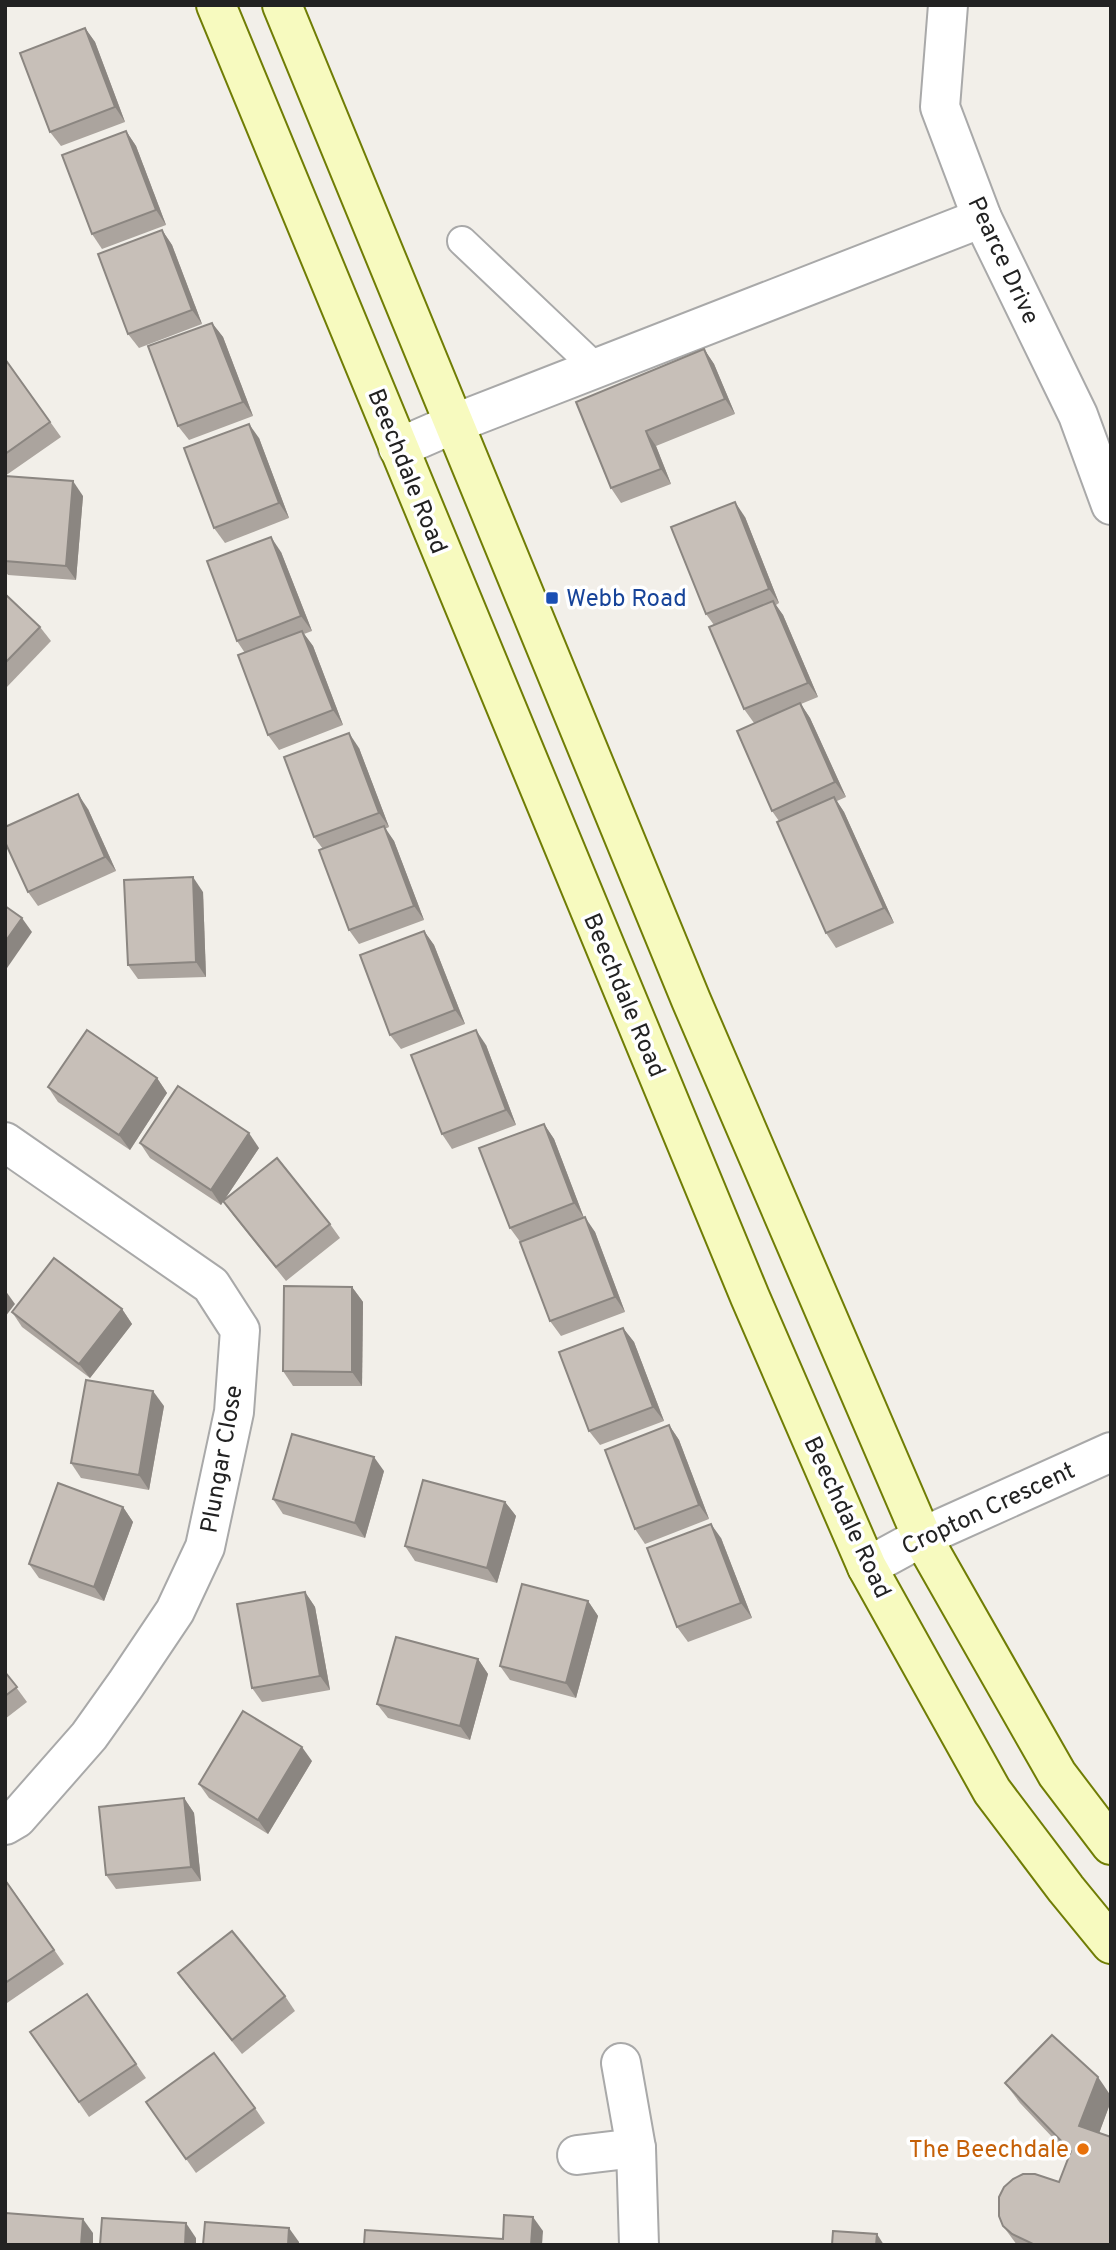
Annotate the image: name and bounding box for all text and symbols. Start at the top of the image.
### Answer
street label: Pearce Drive [960,192,1045,329]
street label: Beechdale Road [359,385,453,559]
place label: Webb Road [566,585,687,615]
marker: Webb Road [544,590,560,606]
street label: Beechdale Road [575,909,671,1082]
street label: Plungar Close [195,1383,251,1536]
street label: Beechdale Road [796,1432,897,1604]
street label: Cropton Crescent [897,1457,1080,1563]
place label: The Beechdale [909,2136,1069,2166]
marker: The Beechdale [1075,2141,1091,2157]

